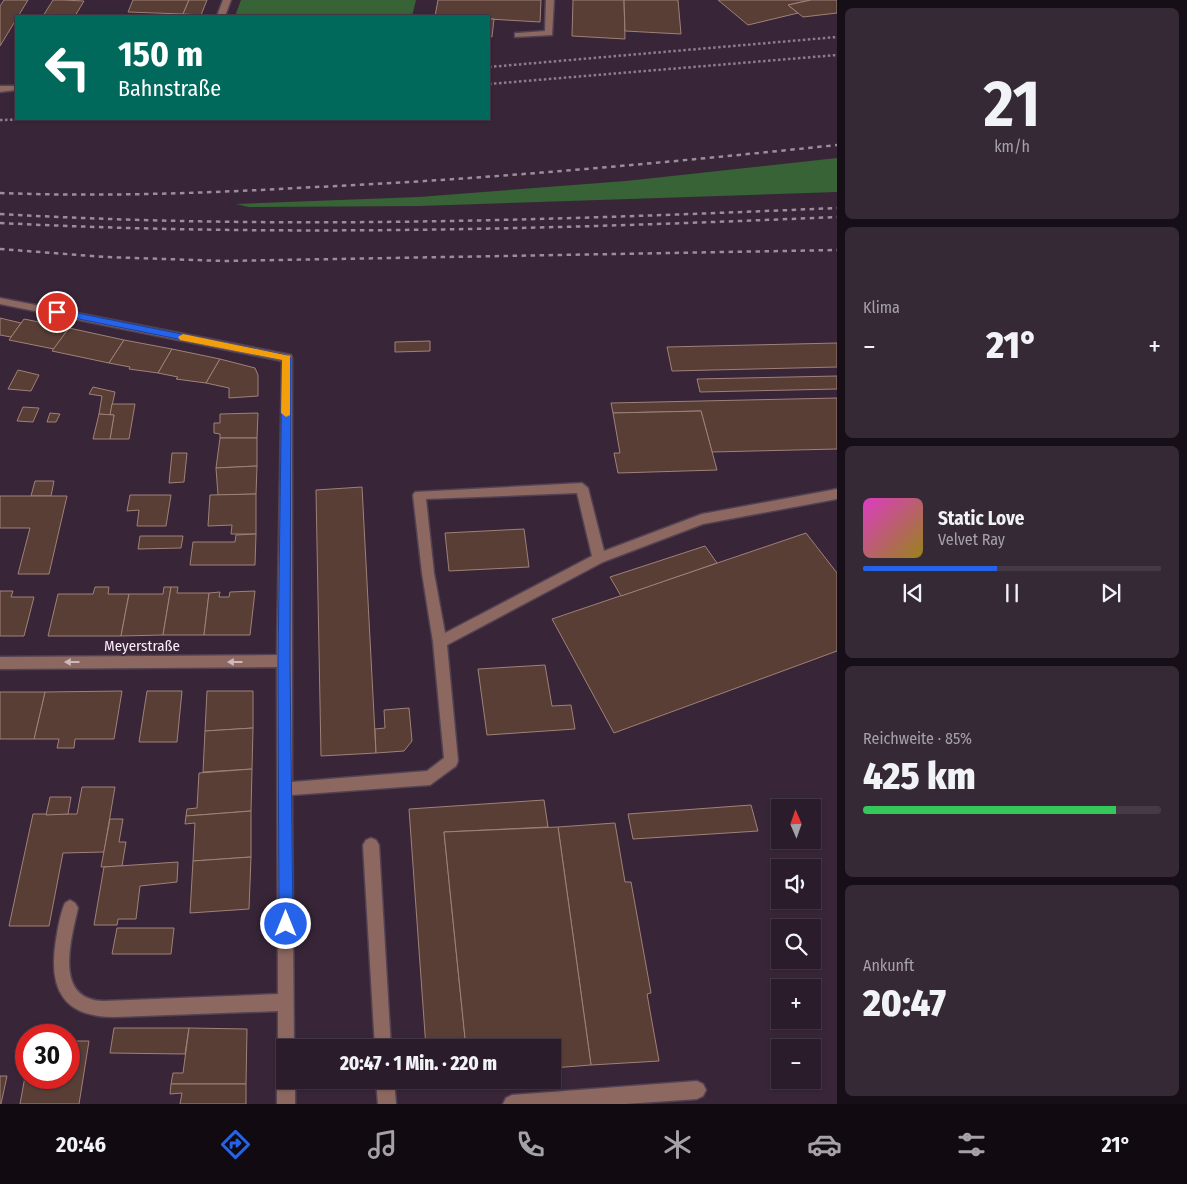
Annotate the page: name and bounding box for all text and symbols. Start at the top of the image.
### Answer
text: 150 m [118,33,203,75]
icon: left [35,35,100,100]
text: 21 [984,65,1040,143]
text: Bahnstraße [118,75,221,102]
text: km/h [994,137,1030,156]
pin [36,291,78,333]
icon: arrive [43,298,71,326]
text: Klima [863,298,900,317]
text: 21° [986,322,1038,368]
text: − [863,330,876,363]
text: + [1148,330,1161,363]
text: Static Love [938,507,1025,530]
text: Velvet Ray [938,530,1005,549]
icon: previous [899,579,927,607]
icon: pause [998,579,1026,607]
icon: next [1097,579,1125,607]
street label: Meyerstraße [104,637,180,655]
one-way arrow [64,658,80,666]
one-way arrow [227,658,243,666]
text: Reichweite · 85% [863,729,972,748]
text: 425 km [863,753,976,799]
north arrow [771,799,821,849]
map controls [771,799,821,1089]
button: sound [771,859,821,909]
position arrow [259,897,311,949]
button: search [771,919,821,969]
text: Ankunft [863,956,914,975]
button: + [771,979,821,1029]
text: 20:47 [863,980,946,1026]
speed limit sign: 30 [15,1024,80,1089]
button: − [771,1039,821,1089]
text: 20:47 · 1 Min. · 220 m [340,1052,497,1075]
icon: directions [218,1127,253,1162]
icon: music [365,1127,400,1162]
icon: phone [513,1127,548,1162]
icon: climate [660,1127,695,1162]
icon: car [807,1127,842,1162]
icon: filters [954,1127,989,1162]
text: 20:46 [56,1131,106,1158]
text: 21° [1101,1131,1131,1158]

